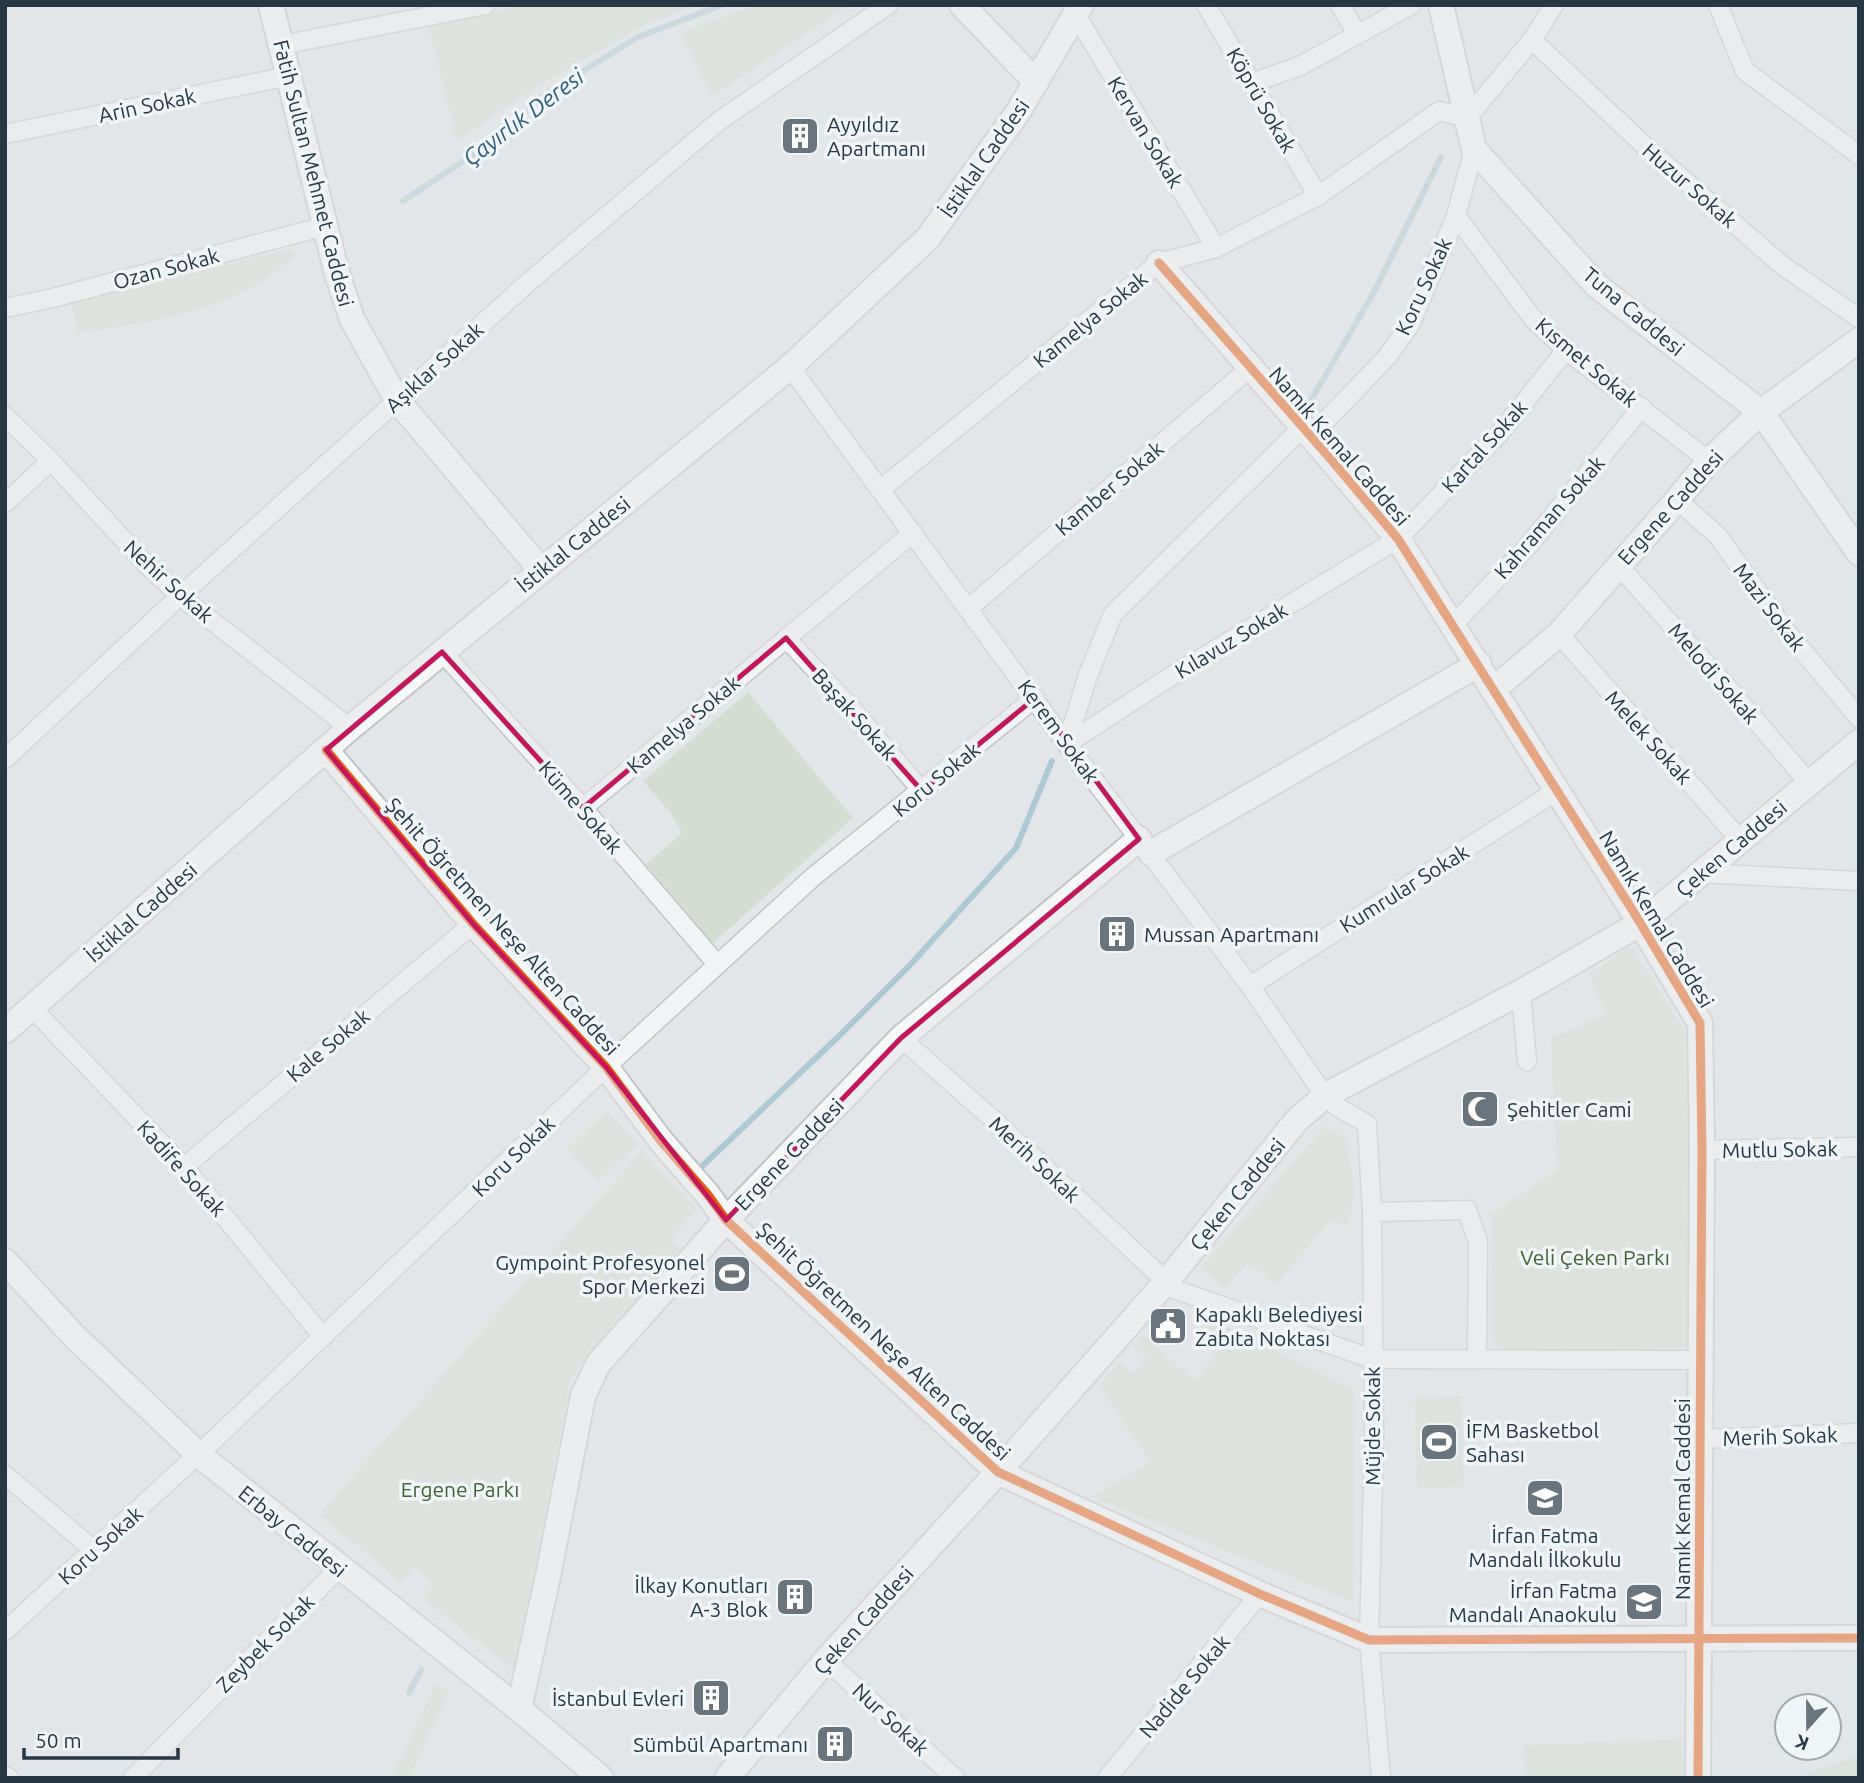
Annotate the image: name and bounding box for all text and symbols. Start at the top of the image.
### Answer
street label: Fatih Sultan Mehmet Caddesi [269,37,359,309]
street label: Köprü Sokak [1222,43,1302,157]
water label: Çayırlık Deresi [458,63,589,170]
street label: Kervan Sokak [1103,72,1189,192]
street label: Arin Sokak [96,83,198,127]
street label: İstiklal Caddesi [934,94,1034,222]
place label: Ayyıldız Apartmanı [827,112,926,160]
building icon: Ayyıldız Apartmanı [779,115,821,157]
street label: Huzur Sokak [1638,138,1742,232]
street label: Koru Sokak [1390,233,1456,339]
street label: Ozan Sokak [110,242,222,294]
street label: Tuna Caddesi [1579,262,1689,360]
street label: Kamelya Sokak [1028,265,1152,372]
street label: Kısmet Sokak [1531,312,1643,412]
street label: Aşıklar Sokak [380,317,488,417]
street label: Namık Kemal Caddesi [1265,362,1415,530]
street label: Kartal Sokak [1436,395,1532,497]
street label: Kamber Sokak [1050,436,1168,540]
street label: Ergene Caddesi [1612,445,1728,569]
street label: Kahraman Sokak [1489,450,1609,583]
street label: İstiklal Caddesi [511,491,635,597]
street label: Nehir Sokak [119,535,219,628]
street label: Mazi Sokak [1729,558,1811,656]
street label: Kılavuz Sokak [1171,597,1292,683]
street label: Melodi Sokak [1664,618,1764,728]
street label: Başak Sokak [808,663,903,765]
street label: Kamelya Sokak [622,670,745,778]
street label: Kerem Sokak [1013,675,1105,788]
street label: Melek Sokak [1601,685,1698,789]
street label: Koru Sokak [888,736,985,821]
street label: Küme Sokak [534,756,628,858]
street label: Şehit Öğretmen Neşe Alten Caddesi [381,793,625,1059]
street label: Çeken Caddesi [1671,795,1791,901]
street label: Namık Kemal Caddesi [1595,826,1719,1012]
street label: Kumrular Sokak [1335,839,1473,937]
street label: İstiklal Caddesi [81,857,201,967]
building icon: Mussan Apartmanı [1096,913,1138,955]
place label: Mussan Apartmanı [1144,922,1319,946]
street label: Kale Sokak [282,1003,375,1087]
mosque icon: Şehitler Cami [1459,1088,1501,1130]
street label: Ergene Caddesi [730,1093,848,1215]
place label: Şehitler Cami [1507,1097,1632,1121]
street label: Koru Sokak [467,1111,559,1201]
street label: Merih Sokak [985,1111,1086,1207]
street label: Kadife Sokak [133,1115,232,1221]
street label: Çeken Caddesi [1185,1133,1289,1255]
street label: Mutlu Sokak [1722,1136,1839,1162]
street label: Şehit Öğretmen Neşe Alten Caddesi [752,1217,1016,1465]
park label: Veli Çeken Parkı [1520,1245,1670,1269]
place label: Gympoint Profesyonel Spor Merkezi [495,1250,705,1298]
sports icon: Gympoint Profesyonel Spor Merkezi [711,1253,753,1295]
place label: Kapaklı Belediyesi Zabıta Noktası [1195,1302,1363,1350]
public building icon: Kapaklı Belediyesi Zabıta Noktası [1147,1305,1189,1347]
street label: Müjde Sokak [1360,1366,1384,1486]
street label: Namık Kemal Caddesi [1670,1398,1694,1600]
place label: İFM Basketbol Sahası [1466,1418,1599,1466]
sports icon: İFM Basketbol Sahası [1418,1421,1460,1463]
street label: Merih Sokak [1722,1422,1838,1450]
park label: Ergene Parkı [401,1477,519,1501]
school or university icon: İrfan Fatma Mandalı İlkokulu [1524,1477,1566,1519]
street label: Erbay Caddesi [234,1480,352,1582]
street label: Koru Sokak [53,1501,147,1589]
place label: İrfan Fatma Mandalı İlkokulu [1469,1523,1621,1571]
street label: Çeken Caddesi [808,1561,918,1679]
place label: İlkay Konutları A-3 Blok [634,1573,768,1621]
building icon: İlkay Konutları A-3 Blok [774,1576,816,1618]
place label: İrfan Fatma Mandalı Anaokulu [1449,1578,1617,1626]
school or university icon: İrfan Fatma Mandalı Anaokulu [1623,1581,1665,1623]
street label: Zeybek Sokak [211,1589,319,1697]
street label: Nadide Sokak [1134,1629,1234,1742]
building icon: İstanbul Evleri [690,1677,732,1719]
street label: Nur Sokak [848,1678,934,1760]
place label: İstanbul Evleri [552,1686,684,1710]
north arrow [1773,1692,1843,1762]
scale bar [24,1716,178,1760]
building icon: Sümbül Apartmanı [814,1723,856,1765]
text: 50 m [35,1728,82,1752]
text: K [1792,1730,1812,1755]
place label: Sümbül Apartmanı [633,1732,808,1756]

